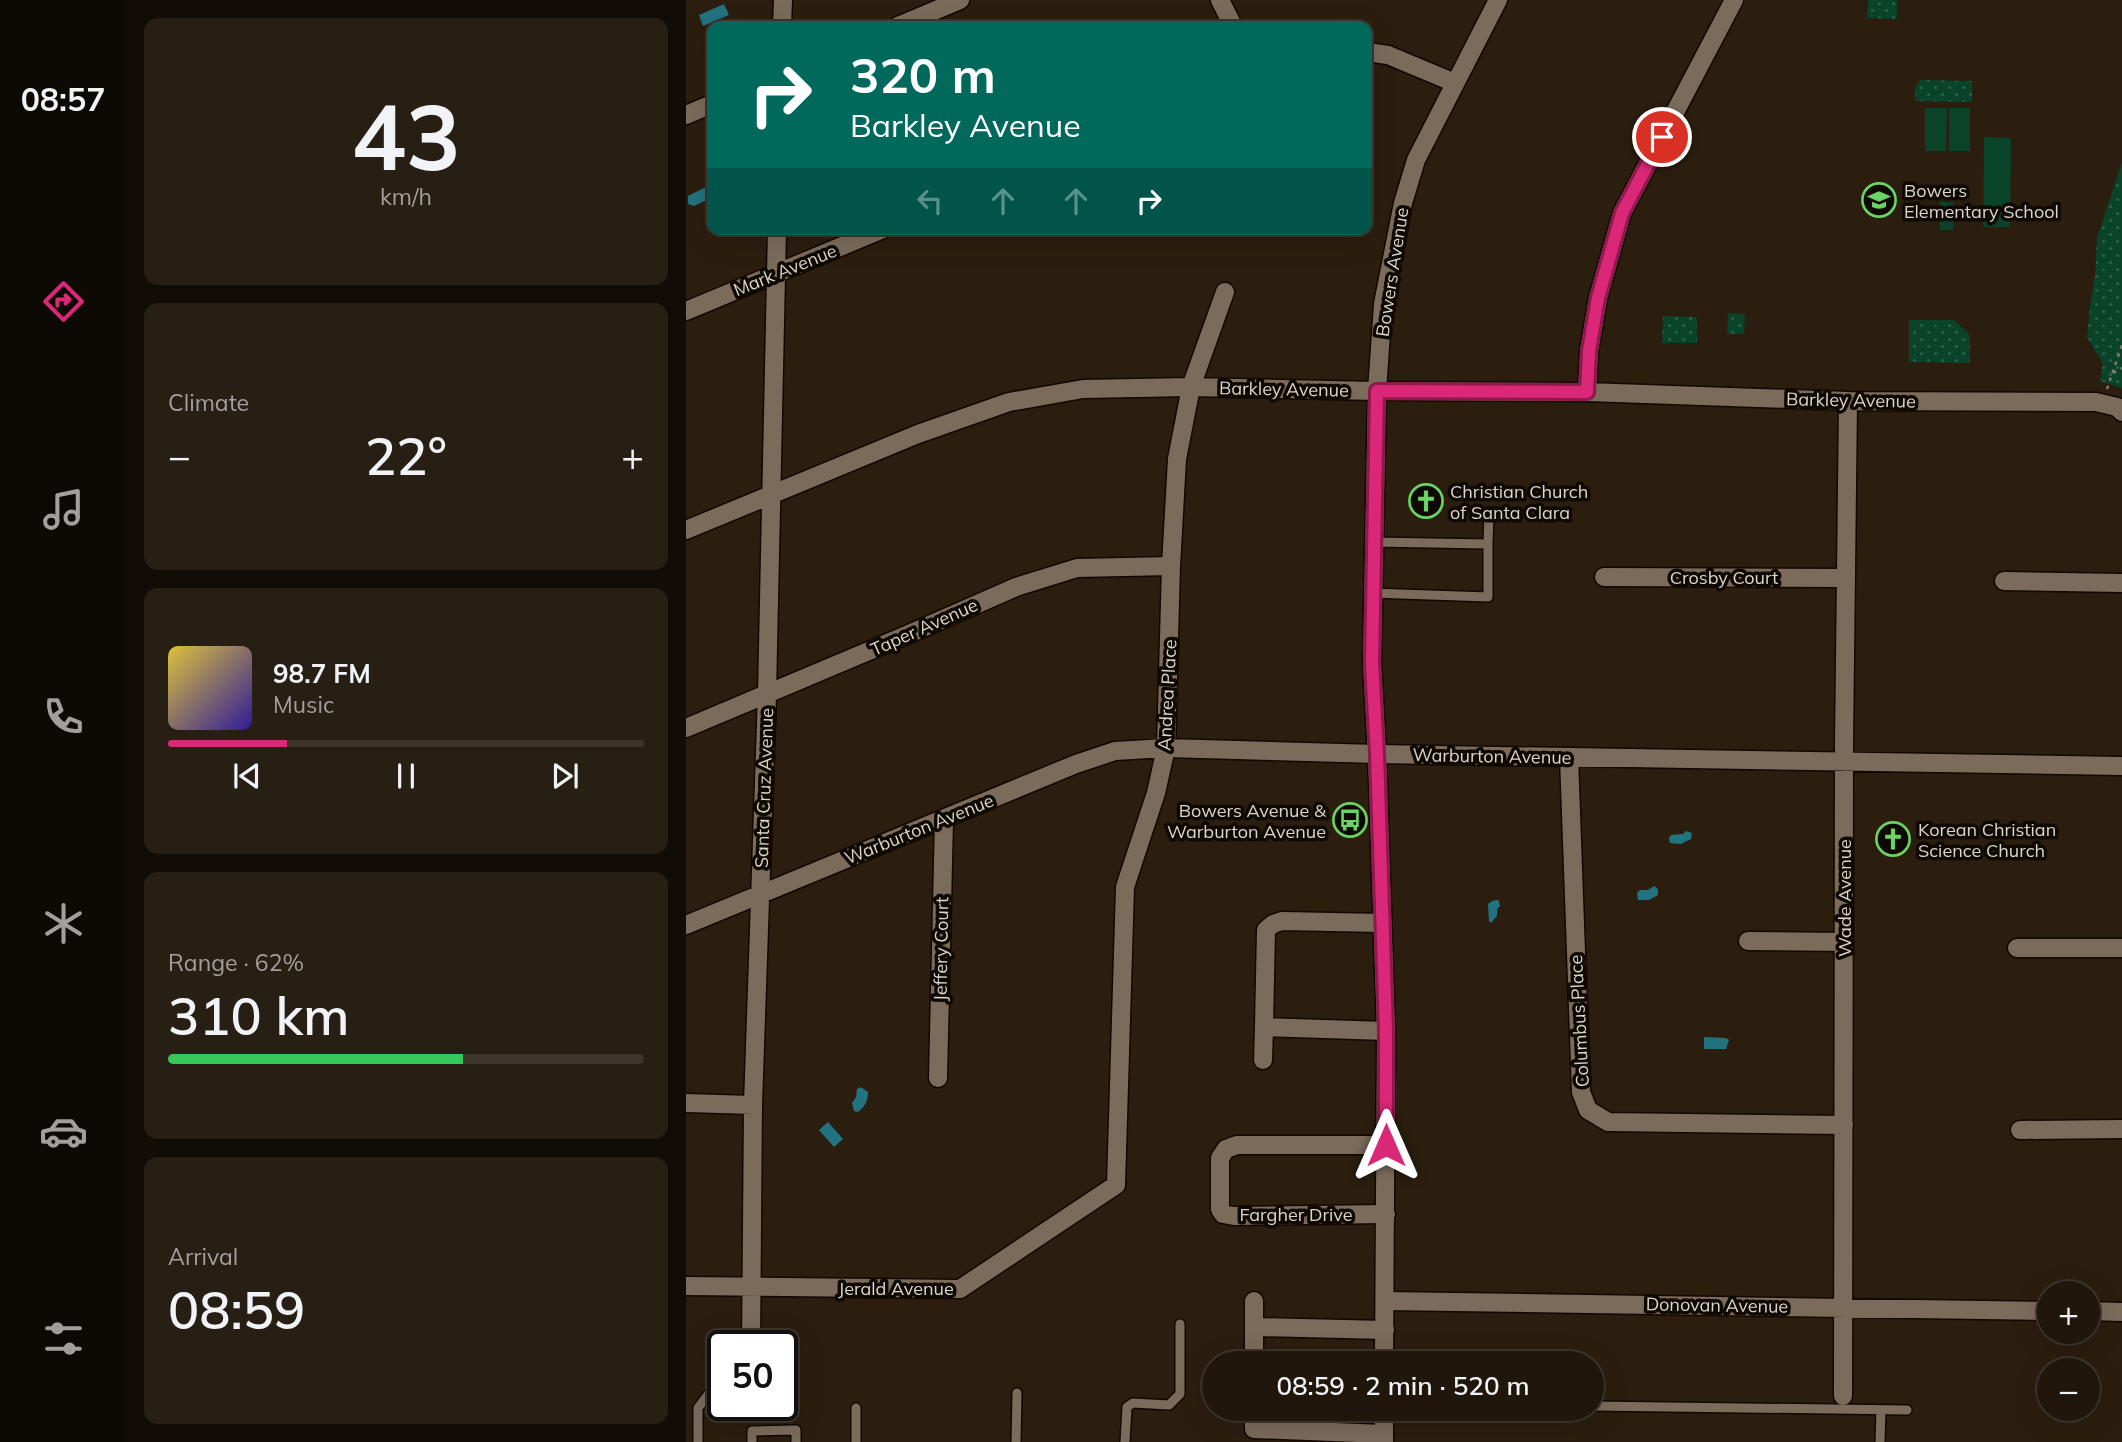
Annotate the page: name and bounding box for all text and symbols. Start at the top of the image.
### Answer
text: 320 m [850,44,996,105]
icon: right [735,49,826,140]
text: 08:57 [21,79,105,119]
text: 43 [351,79,461,193]
text: Barkley Avenue [850,105,1081,145]
pin [1632,107,1692,167]
icon: arrive [1643,118,1681,156]
place label: Bowers Elementary School [1904,179,2059,223]
school or university icon: Bowers Elementary School [1860,181,1898,219]
text: km/h [380,182,432,211]
icon: left [911,182,949,220]
icon: ahead [984,182,1022,220]
icon: ahead [1057,182,1095,220]
icon: right [1130,182,1168,220]
street label: Bowers Avenue [1370,206,1414,338]
street label: Mark Avenue [730,239,840,301]
icon: directions [39,277,88,326]
street label: Barkley Avenue [1219,376,1349,402]
street label: Barkley Avenue [1786,387,1916,413]
text: Climate [168,388,249,417]
text: 22° [365,423,447,488]
text: − [168,432,191,480]
text: + [621,432,644,480]
place label: Christian Church of Santa Clara [1450,480,1588,524]
church icon: Christian Church of Santa Clara [1407,482,1445,520]
icon: music [39,485,88,534]
street label: Crosby Court [1670,566,1778,589]
street label: Taper Avenue [867,593,981,661]
street label: Andrea Place [1153,639,1181,751]
text: 98.7 FM [273,657,371,690]
text: Music [273,690,334,719]
icon: phone [39,692,88,741]
street label: Santa Cruz Avenue [750,707,778,869]
street label: Warburton Avenue [1412,743,1572,769]
icon: previous [228,757,266,795]
icon: pause [387,757,425,795]
icon: next [546,757,584,795]
street label: Warburton Avenue [841,789,997,869]
place label: Bowers Avenue & Warburton Avenue [1167,799,1327,843]
bus stop icon: Bowers Avenue & Warburton Avenue [1331,801,1369,839]
place label: Korean Christian Science Church [1918,818,2056,862]
church icon: Korean Christian Science Church [1874,820,1912,858]
street label: Wade Avenue [1833,839,1856,957]
street label: Jeffery Court [929,897,953,1001]
icon: climate [39,899,88,948]
text: Range · 62% [168,948,304,977]
street label: Columbus Place [1564,954,1594,1088]
text: 310 km [168,983,349,1048]
icon: car [39,1107,88,1156]
position arrow [1349,1108,1423,1182]
street label: Fargher Drive [1240,1203,1352,1226]
text: Arrival [168,1242,238,1271]
text: 08:59 [168,1277,305,1342]
street label: Jerald Avenue [838,1277,954,1300]
map controls [2037,1281,2100,1421]
button: + [2037,1281,2100,1344]
street label: Donovan Avenue [1646,1292,1788,1318]
icon: filters [39,1314,88,1363]
speed limit sign: 50 [707,1330,798,1421]
button: − [2037,1358,2100,1421]
text: 08:59 · 2 min · 520 m [1276,1369,1530,1402]

